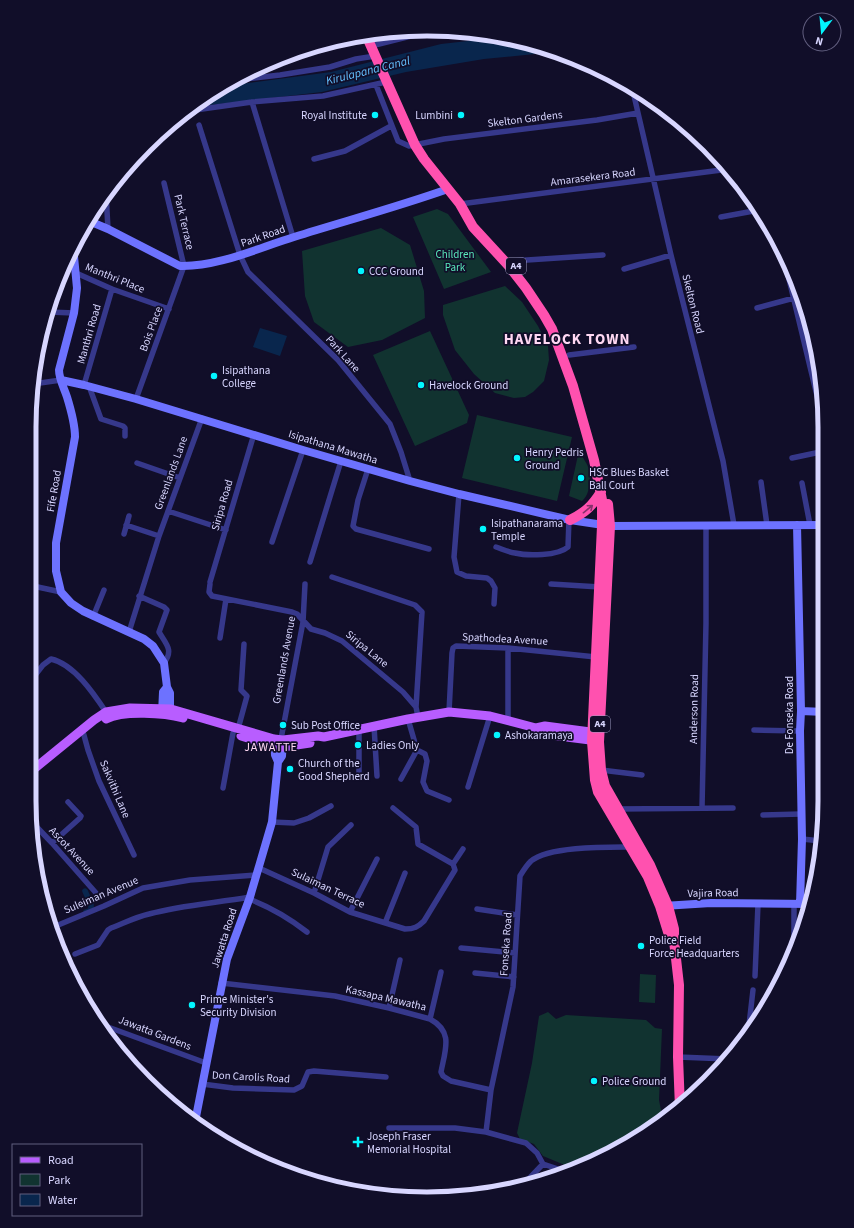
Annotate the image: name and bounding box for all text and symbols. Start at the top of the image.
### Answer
north arrow [802,12,842,52]
text: N [814,33,825,49]
water label: Kirulapana Canal [324,52,412,90]
street label: Skelton Gardens [487,107,564,131]
place label: Royal Institute [301,108,368,123]
place label: Lumbini [415,108,453,123]
marker: Royal Institute [370,110,380,120]
marker: Lumbini [456,110,466,120]
street label: Amarasekera Road [550,164,636,190]
street label: Park Terrace [170,193,198,252]
street label: Park Road [239,221,287,251]
park label: Children Park [435,247,475,275]
road number: A4 [506,258,526,274]
street label: Manthri Place [83,259,147,297]
place label: CCC Ground [369,264,424,279]
marker: CCC Ground [356,266,366,276]
street label: Skelton Road [678,273,708,335]
street label: Manthri Road [73,302,105,366]
street label: Bois Place [136,304,166,354]
district label: HAVELOCK TOWN [504,329,630,350]
street label: Park Lane [322,332,364,376]
place label: Isipathana College [222,363,270,391]
marker: Isipathana College [209,371,219,381]
place label: Havelock Ground [429,378,508,393]
marker: Havelock Ground [416,380,426,390]
street label: Isipathana Mawatha [287,426,379,468]
street label: Greenlands Lane [151,434,191,512]
place label: Henry Pedris Ground [525,445,584,473]
marker: Henry Pedris Ground [512,453,522,463]
place label: HSC Blues Basket Ball Court [589,465,669,493]
street label: Fife Road [43,469,65,513]
marker: HSC Blues Basket Ball Court [576,473,586,483]
street label: Siripa Road [208,478,236,532]
one-way arrow [583,504,594,513]
place label: Isipathanarama Temple [491,516,563,544]
marker: Isipathanarama Temple [478,524,488,534]
street label: Greenlands Avenue [269,615,299,705]
street label: Siripa Lane [342,627,392,671]
street label: Spathodea Avenue [462,629,549,649]
street label: Anderson Road [686,674,702,744]
street label: De Fonseka Road [782,676,797,754]
road number: A4 [590,716,610,732]
place label: Sub Post Office [291,718,360,733]
marker: Sub Post Office [278,720,288,730]
place label: Ashokaramaya [505,728,573,743]
marker: Ashokaramaya [492,730,502,740]
place label: Ladies Only [366,738,419,753]
district label: JAWATTE [244,739,298,756]
marker: Ladies Only [353,740,363,750]
place label: Church of the Good Shepherd [298,756,370,784]
street label: Sakvithi Lane [96,758,134,821]
marker: Church of the Good Shepherd [285,764,295,774]
street label: Ascot Avenue [46,823,99,879]
street label: Sulaiman Terrace [289,864,368,912]
street label: Suleiman Avenue [61,872,141,917]
street label: Vajira Road [687,885,739,901]
street label: Jawatta Road [207,906,241,970]
street label: Fonseka Road [496,912,516,976]
place label: Police Field Force Headquarters [649,933,740,961]
marker: Police Field Force Headquarters [636,941,646,951]
street label: Kassapa Mawatha [344,981,428,1015]
place label: Prime Minister's Security Division [200,992,277,1020]
marker: Prime Minister's Security Division [187,1000,197,1010]
street label: Jawatta Gardens [116,1012,194,1054]
street label: Don Carolis Road [211,1067,291,1087]
place label: Police Ground [602,1074,666,1089]
marker: Police Ground [589,1076,599,1086]
place label: Joseph Fraser Memorial Hospital [367,1129,451,1157]
marker: Joseph Fraser Memorial Hospital [352,1136,364,1148]
legend [12,1144,142,1216]
text: Road [48,1152,74,1169]
text: Park [48,1172,70,1189]
text: Water [48,1192,78,1209]

